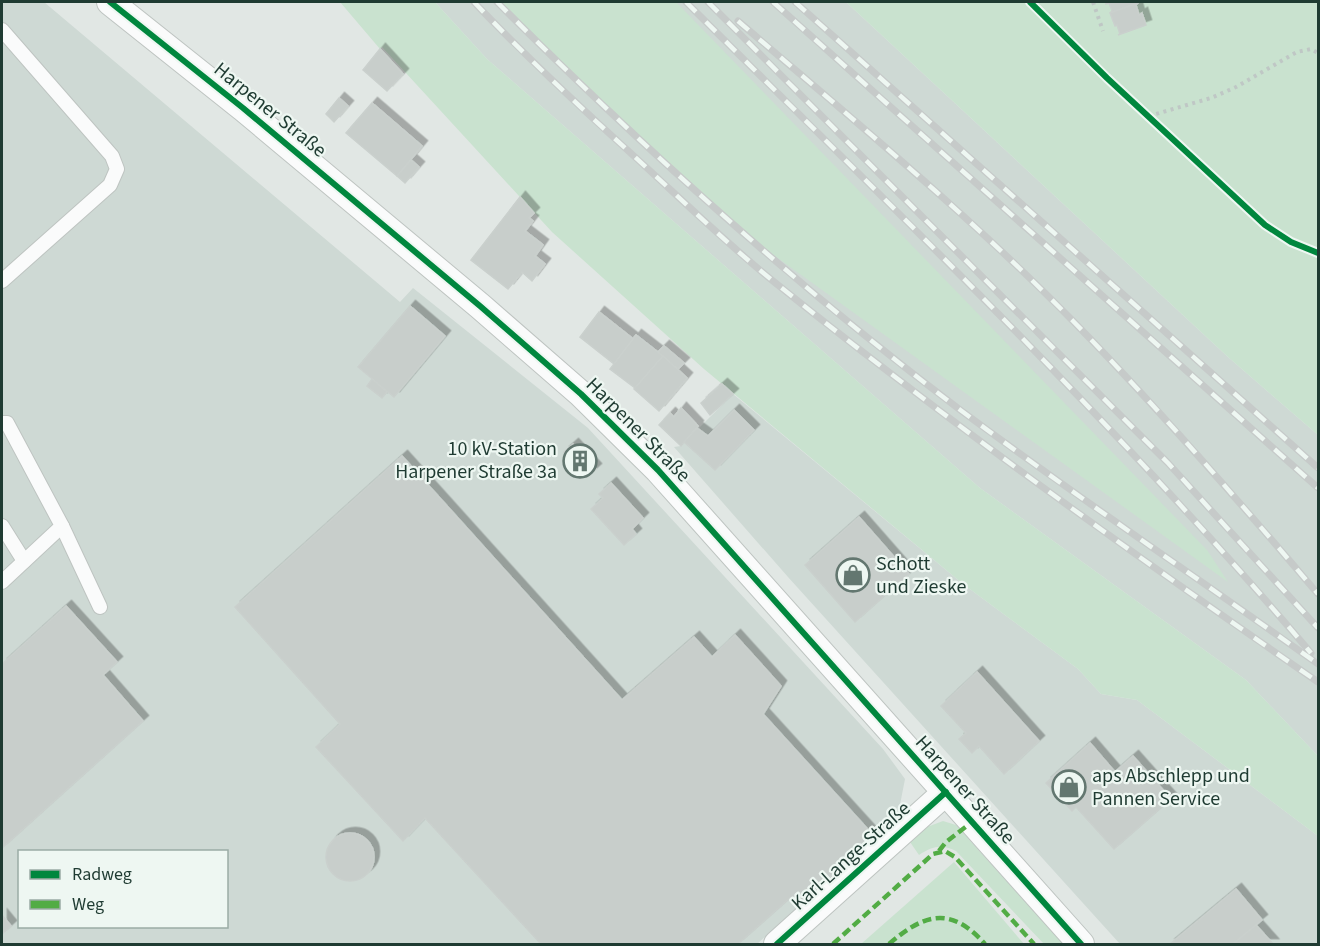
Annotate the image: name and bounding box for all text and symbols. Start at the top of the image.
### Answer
street label: Harpener Straße [208,56,332,164]
street label: Harpener Straße [579,371,697,489]
place label: 10 kV-Station Harpener Straße 3a [395,435,557,486]
building icon: 10 kV-Station Harpener Straße 3a [562,443,598,479]
place label: Schott und Zieske [876,550,966,601]
shop icon: Schott und Zieske [835,557,871,593]
street label: Harpener Straße [908,729,1022,851]
place label: aps Abschlepp und Pannen Service [1092,762,1250,813]
shop icon: aps Abschlepp und Pannen Service [1051,769,1087,805]
street label: Karl-Lange-Straße [785,795,917,917]
legend [18,850,228,928]
text: Radweg [72,862,132,887]
text: Weg [72,892,104,917]

